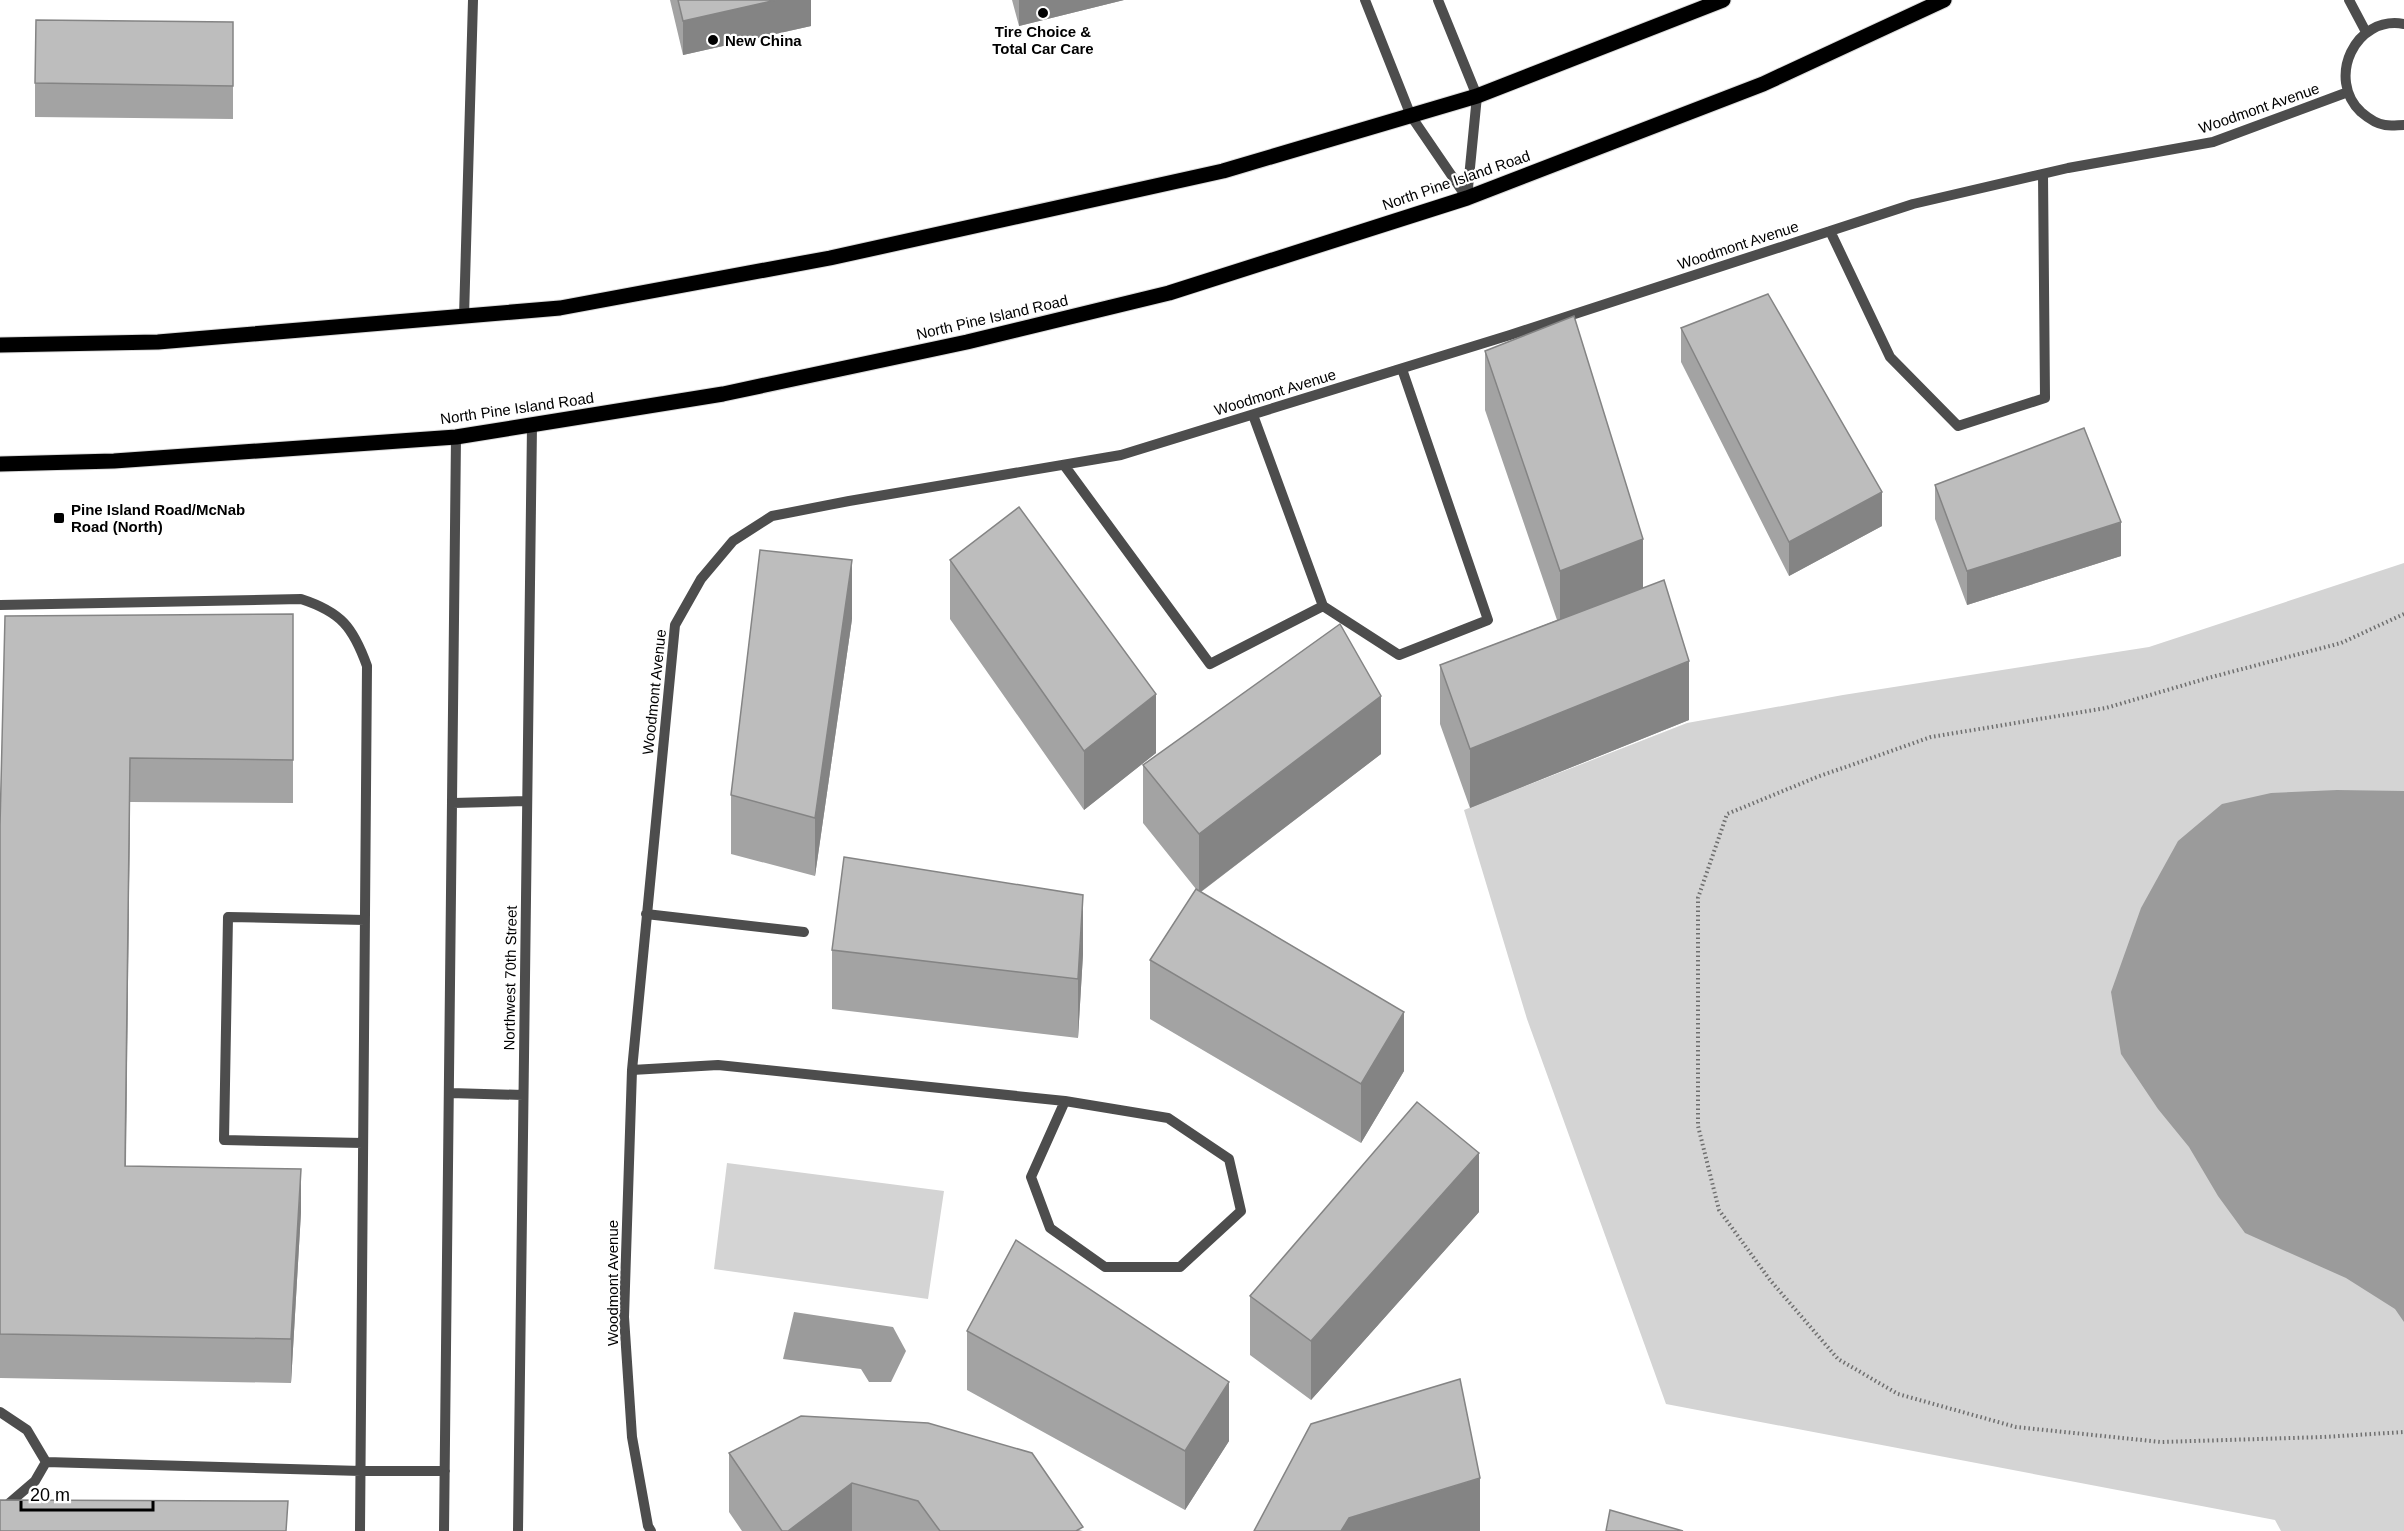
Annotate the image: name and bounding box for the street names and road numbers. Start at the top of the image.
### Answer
street label: Woodmont Avenue [2197,79,2321,137]
street label: North Pine Island Road [1380,147,1532,213]
street label: Woodmont Avenue [1675,217,1801,273]
street label: North Pine Island Road [915,291,1069,343]
street label: Woodmont Avenue [1212,365,1338,419]
street label: North Pine Island Road [439,389,595,427]
street label: Woodmont Avenue [639,628,669,756]
street label: Northwest 70th Street [500,904,520,1051]
street label: Woodmont Avenue [604,1220,621,1346]

